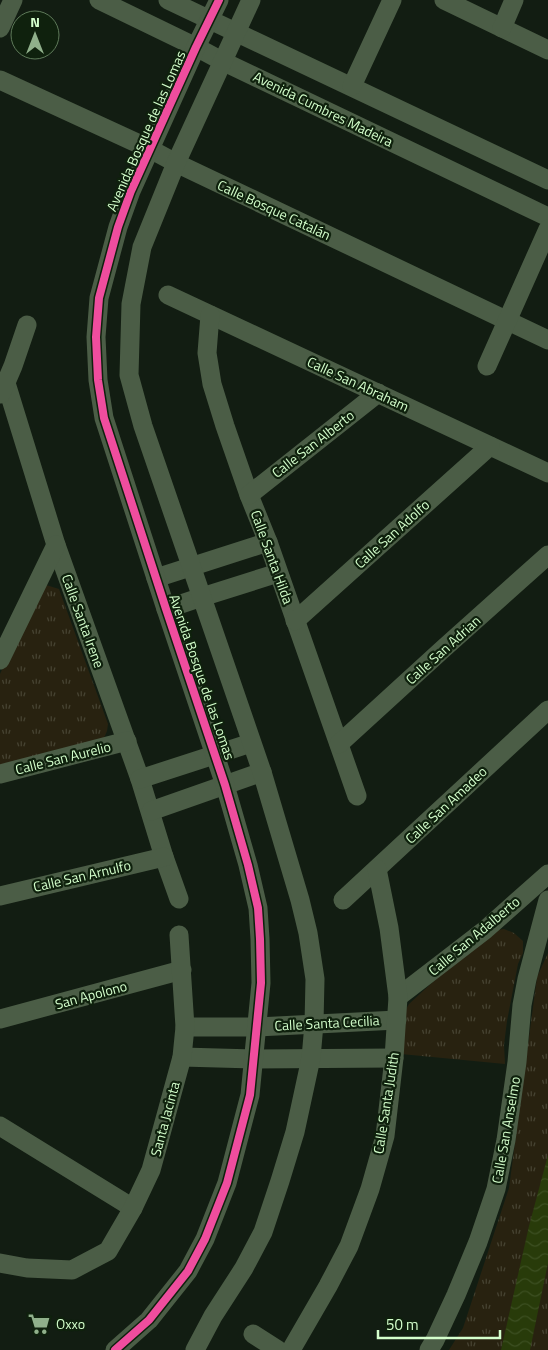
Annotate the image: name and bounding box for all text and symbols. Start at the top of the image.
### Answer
north arrow [10,10,60,60]
text: N [30,11,40,32]
street label: Avenida Bosque de las Lomas [101,47,191,215]
street label: Avenida Cumbres Madeira [250,65,397,152]
street label: Calle Bosque Catalán [214,174,334,245]
street label: Calle San Abraham [304,351,413,416]
street label: Calle San Alberto [267,405,358,483]
street label: Calle San Adolfo [349,494,434,573]
street label: Calle Santa Hilda [246,507,299,607]
street label: Calle Santa Irene [57,571,110,671]
street label: Avenida Bosque de las Lomas [164,591,241,763]
street label: Calle San Adrian [401,610,485,689]
street label: Calle San Aurelio [13,736,113,780]
street label: Calle San Amadeo [400,761,491,848]
street label: Calle San Arnulfo [31,854,133,897]
street label: Calle San Adalberto [423,891,524,980]
street label: San Apolono [52,975,129,1014]
street label: Calle Santa Cecilia [274,1009,380,1036]
street label: Calle Santa Judith [367,1051,404,1155]
street label: Calle San Anselmo [486,1075,525,1185]
street label: Santa Jacinta [144,1079,185,1159]
scale bar [378,1308,500,1340]
supermarket icon: Oxxo [26,1311,52,1337]
place label: Oxxo [56,1313,85,1334]
text: 50 m [386,1313,419,1336]

